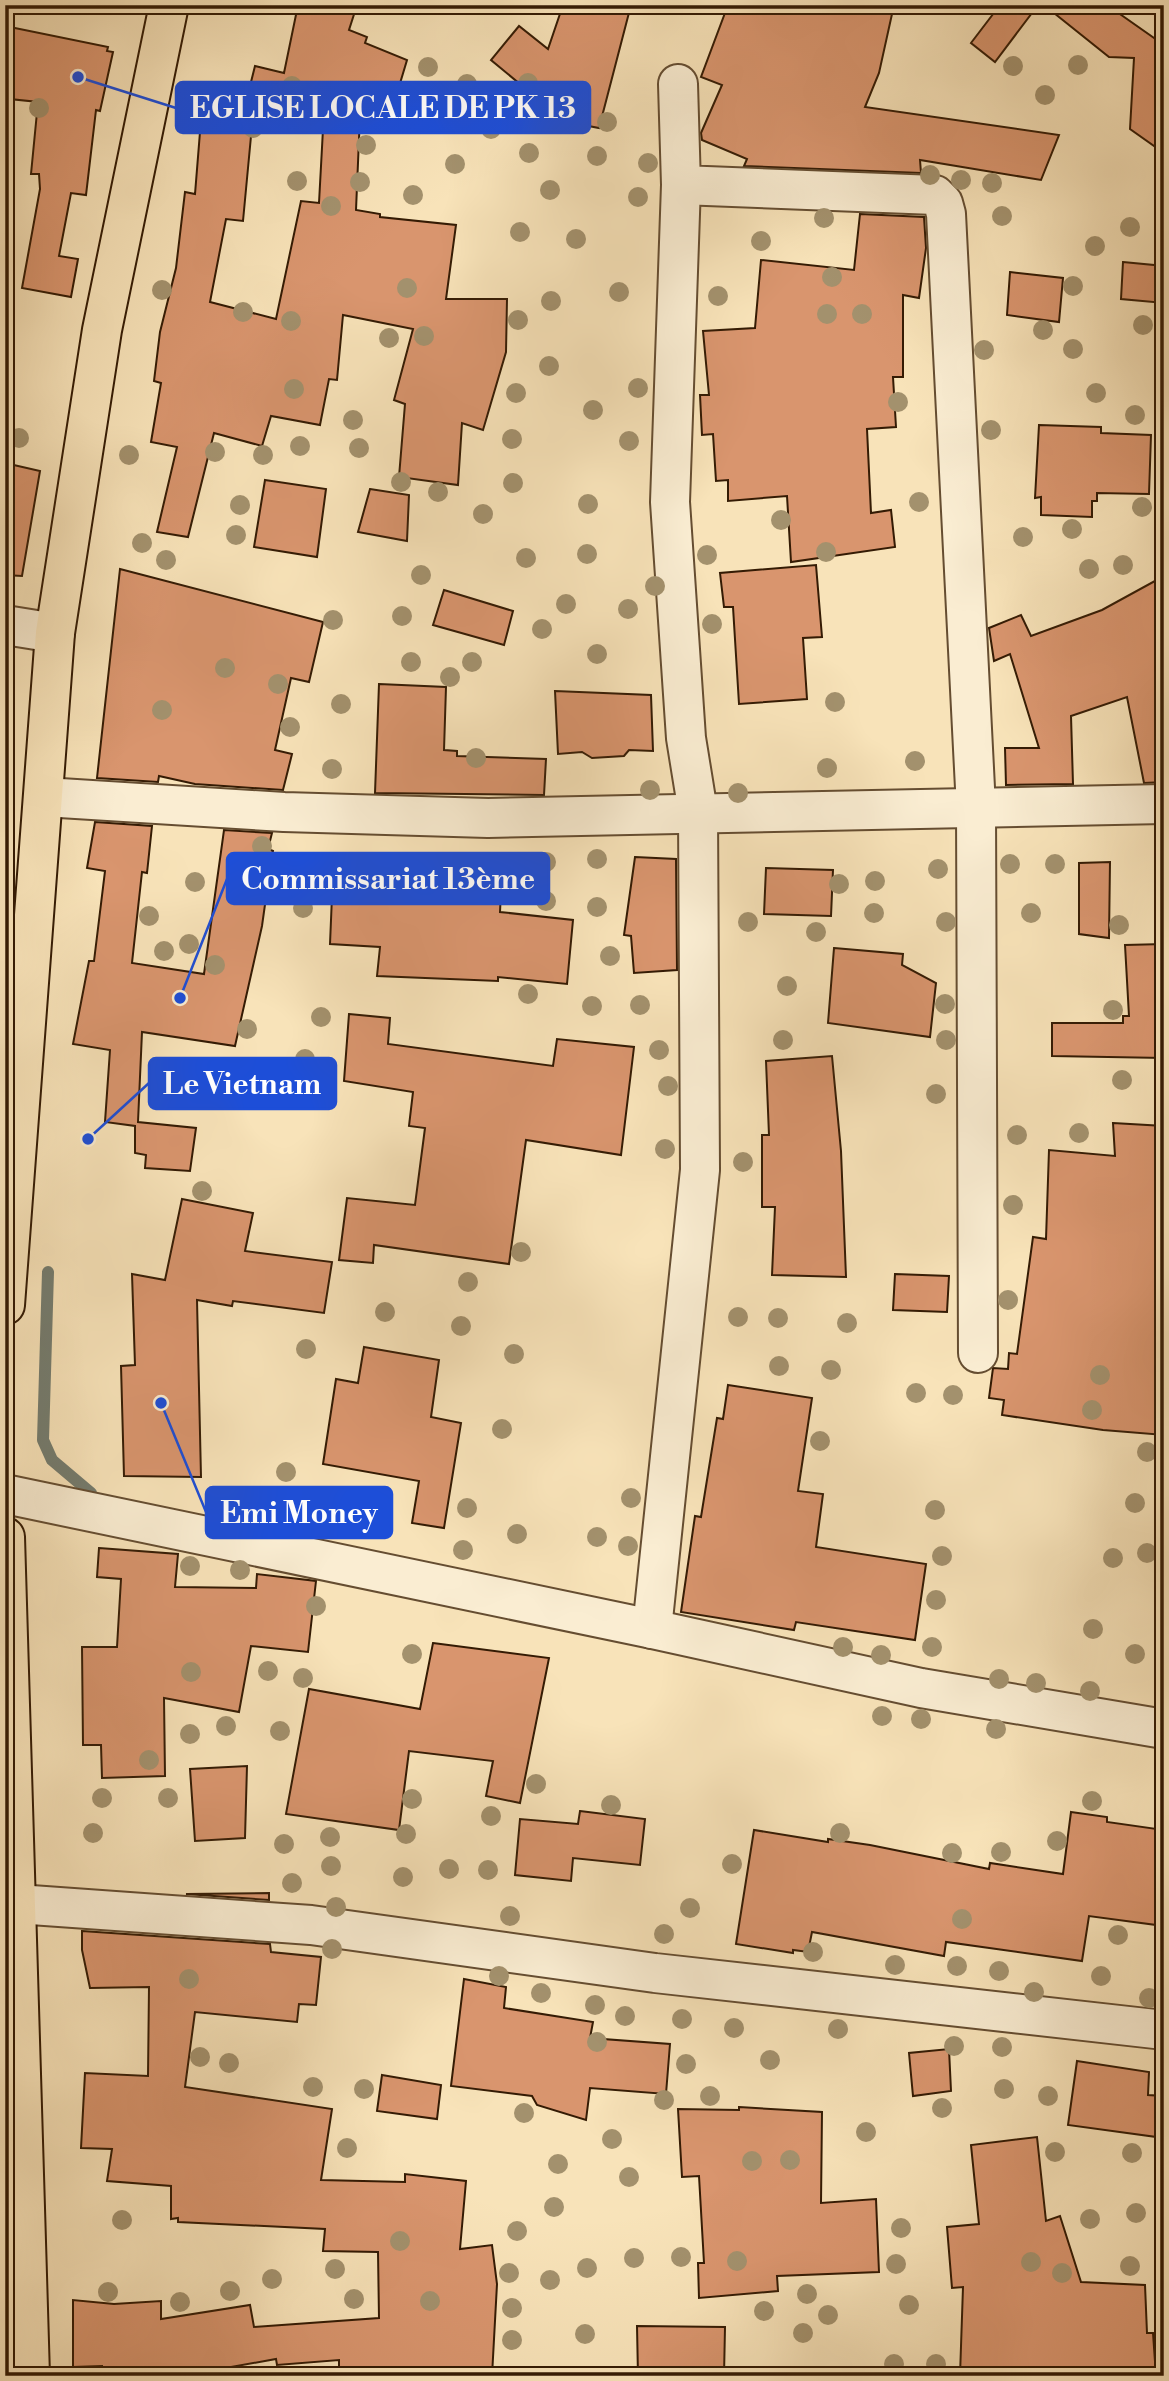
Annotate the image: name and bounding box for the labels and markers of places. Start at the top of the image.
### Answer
callout: EGLISE LOCALE DE PK 13 [176,82,590,133]
callout: Commissariat 13ème [227,853,549,904]
callout: Le Vietnam [149,1058,336,1109]
callout: Emi Money [206,1487,392,1538]

